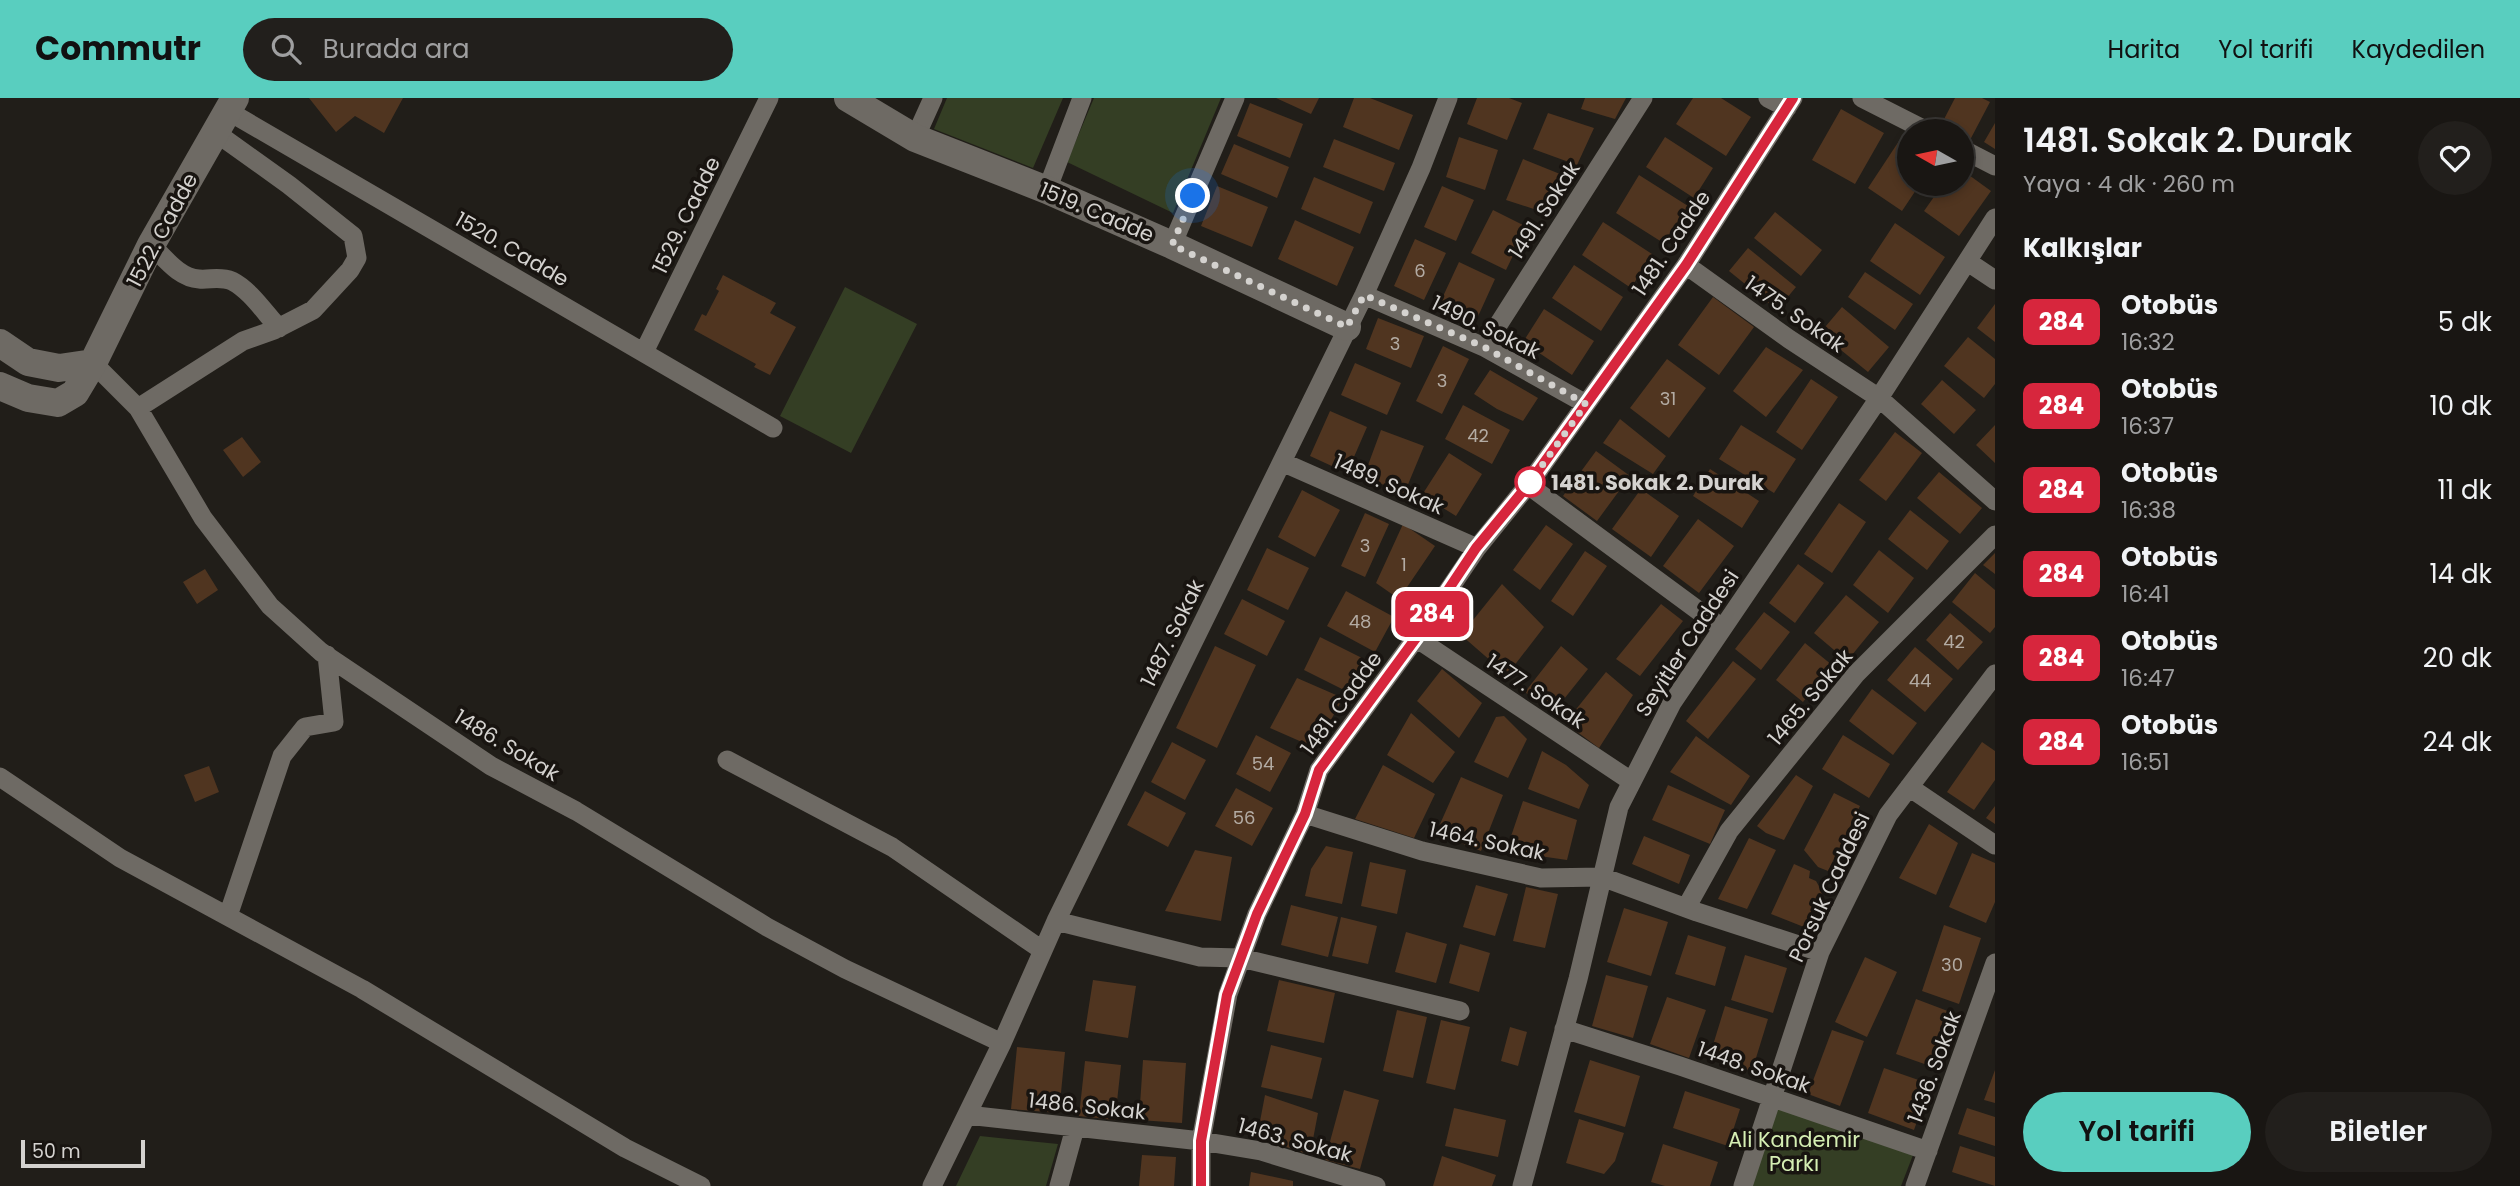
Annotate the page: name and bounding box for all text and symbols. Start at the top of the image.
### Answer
search box [243,18,733,81]
text: Commutr [35,25,201,72]
icon: search [267,30,305,68]
text: Burada ara [323,31,470,67]
text: Harita [2108,33,2180,66]
text: Yol tarifi [2218,33,2314,66]
text: Kaydedilen [2352,33,2485,66]
text: 1481. Sokak 2. Durak [2023,117,2352,164]
north arrow [1897,119,1974,196]
map controls [1897,119,1974,196]
button: heart [2418,121,2492,195]
street label: 1529. Cadde [645,152,727,278]
street label: 1491. Sokak [1501,155,1587,265]
street label: 1522. Cadde [120,168,204,292]
text: Yaya · 4 dk · 260 m [2023,168,2235,200]
street label: 1519. Cadde [1035,175,1159,249]
your location [1175,178,1210,213]
street label: 1481. Cadde [1625,184,1717,302]
street label: 1520. Cadde [450,205,574,293]
text: Kalkışlar [2023,230,2142,266]
house number: 6 [1414,258,1426,283]
street label: 1475. Sokak [1739,269,1851,359]
text: Otobüs [2121,287,2218,323]
street label: 1490. Sokak [1427,288,1546,366]
text: 5 dk [2438,304,2492,340]
text: 284 [2039,305,2084,338]
text: 16:32 [2121,326,2175,358]
house number: 3 [1390,331,1400,356]
house number: 3 [1437,368,1447,393]
text: Otobüs [2121,371,2218,407]
house number: 31 [1660,386,1676,411]
text: 10 dk [2429,388,2492,424]
text: 284 [2039,389,2084,422]
text: 16:37 [2121,410,2174,442]
house number: 42 [1467,423,1489,448]
street label: 1489. Sokak [1329,447,1449,521]
text: Otobüs [2121,455,2218,491]
marker: 1481. Sokak 2. Durak [1515,467,1545,497]
place label: 1481. Sokak 2. Durak [1551,468,1764,497]
text: 11 dk [2437,472,2492,508]
text: 284 [2039,473,2084,506]
text: 16:38 [2121,494,2176,526]
house number: 3 [1360,533,1370,558]
text: Otobüs [2121,539,2218,575]
house number: 1 [1401,552,1407,577]
text: 14 dk [2429,556,2492,592]
text: 284 [2039,557,2084,590]
street label: Seyitler Caddesi [1629,564,1745,722]
street label: 1487. Sokak [1133,574,1211,692]
text: 16:41 [2121,578,2170,610]
line badge: 284 [1392,591,1472,637]
text: 284 [1409,597,1455,630]
house number: 48 [1349,609,1371,634]
text: Otobüs [2121,623,2218,659]
house number: 42 [1943,629,1965,654]
text: 20 dk [2423,640,2492,676]
text: 284 [2039,641,2084,674]
street label: 1465. Sokak [1761,642,1859,752]
street label: 1481. Cadde [1293,645,1389,761]
street label: 1477. Sokak [1480,647,1592,735]
text: 16:47 [2121,662,2175,694]
house number: 44 [1909,668,1931,693]
street label: 1486. Sokak [449,702,565,788]
text: Otobüs [2121,707,2218,743]
text: 24 dk [2423,724,2492,760]
text: 284 [2039,725,2084,758]
text: 16:51 [2121,746,2170,778]
house number: 54 [1252,751,1274,776]
house number: 56 [1233,805,1255,830]
street label: Porsuk Caddesi [1782,807,1876,967]
street label: 1464. Sokak [1426,815,1548,867]
house number: 30 [1941,952,1963,977]
street label: 1436. Sokak [1900,1007,1968,1127]
street label: 1448. Sokak [1693,1034,1815,1100]
street label: 1486. Sokak [1027,1085,1147,1127]
button: Yol tarifi [2023,1092,2251,1172]
button: Biletler [2265,1092,2492,1172]
street label: 1463. Sokak [1235,1111,1356,1169]
park label: Ali Kandemir Parkı [1728,1125,1860,1178]
scale bar [21,1137,145,1169]
text: 50 m [32,1138,81,1165]

